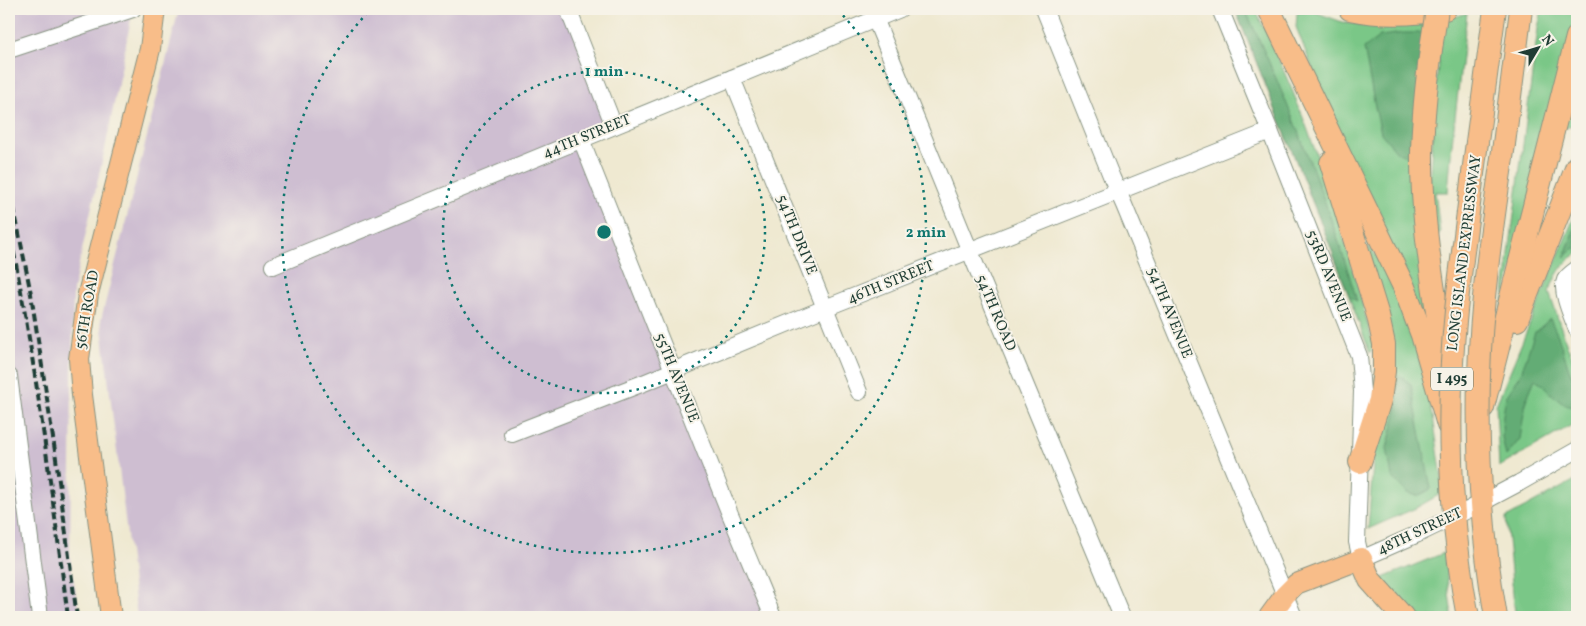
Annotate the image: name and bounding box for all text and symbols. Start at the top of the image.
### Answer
north arrow [1514,22,1564,72]
text: N [1536,31,1558,51]
text: 1 min [585,62,623,83]
street label: 44TH STREET [540,110,634,164]
street label: LONG ISLAND EXPRESSWAY [1443,153,1488,352]
street label: 54TH DRIVE [770,192,822,278]
centre of rings [595,223,613,241]
text: 2 min [906,223,946,244]
street label: 53RD AVENUE [1300,227,1356,325]
street label: 46TH STREET [844,256,938,310]
street label: 54TH AVENUE [1141,264,1197,362]
street label: 56TH ROAD [71,269,105,351]
street label: 54TH ROAD [969,271,1021,355]
street label: 55TH AVENUE [648,330,704,426]
road number: I 495 [1431,368,1473,390]
street label: 48TH STREET [1374,503,1466,561]

